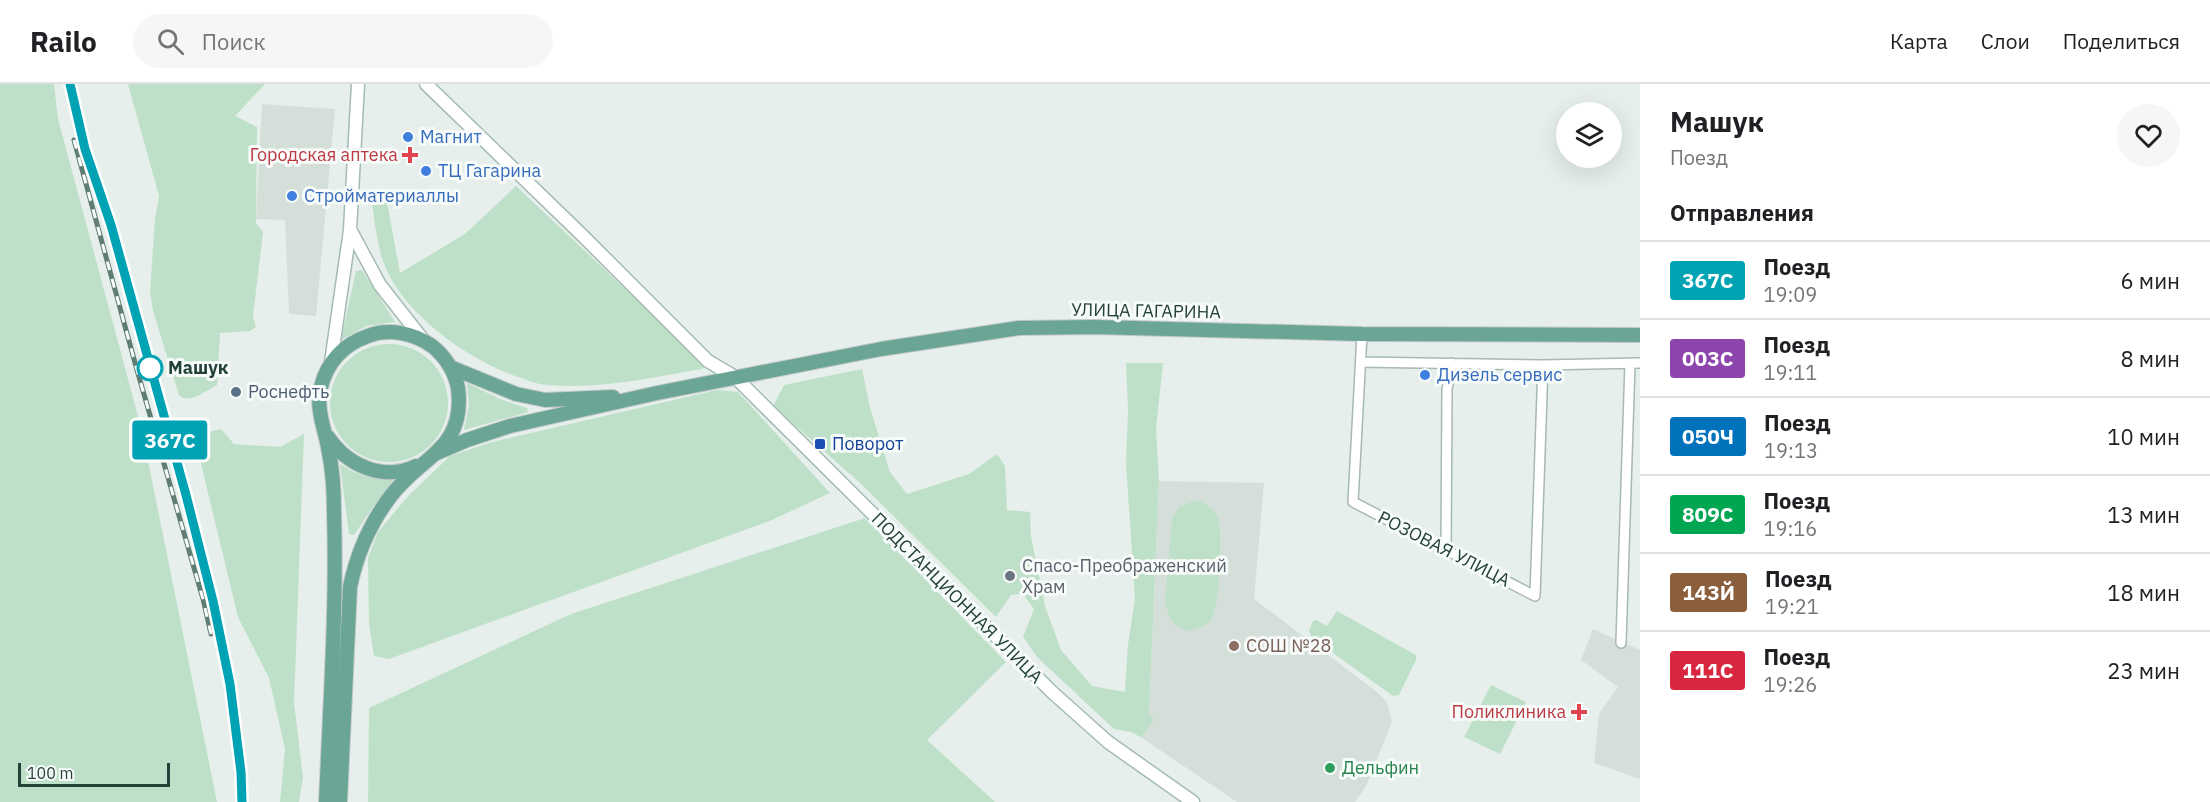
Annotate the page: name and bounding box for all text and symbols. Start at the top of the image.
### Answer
search box [133,14,553,68]
text: Railo [30,23,97,60]
icon: search [154,25,187,58]
text: Поиск [202,27,265,56]
text: Карта [1890,27,1948,55]
text: Слои [1981,27,2030,55]
text: Поделиться [2063,27,2180,55]
map controls [1556,102,1622,168]
button: layers [1556,102,1622,168]
text: Машук [1670,103,1764,140]
button: heart [2117,104,2180,167]
place label: Магнит [420,125,482,148]
marker: Магнит [401,130,415,144]
place label: Городская аптека [250,143,398,166]
text: Поезд [1670,144,1728,171]
marker: Городская аптека [403,148,417,162]
place label: ТЦ Гагарина [438,159,542,182]
marker: ТЦ Гагарина [419,164,433,178]
place label: Стройматериаллы [304,184,459,207]
marker: Стройматериаллы [285,189,299,203]
text: Отправления [1670,198,1814,227]
text: Поезд [1763,252,1830,281]
text: 367С [1682,266,1733,294]
text: 6 мин [2120,266,2180,295]
text: 19:09 [1763,281,1817,308]
street label: УЛИЦА ГАГАРИНА [1071,298,1222,323]
text: Поезд [1763,330,1830,359]
text: 003С [1682,344,1733,372]
text: 8 мин [2120,344,2180,373]
marker: Машук [137,355,163,381]
place label: Машук [168,356,228,379]
text: 19:11 [1763,359,1817,386]
place label: Дизель сервис [1437,363,1562,386]
marker: Дизель сервис [1418,368,1432,382]
place label: Роснефть [248,380,329,403]
marker: Роснефть [229,385,243,399]
text: Поезд [1764,408,1831,437]
line badge: 367С [128,420,212,460]
text: 050Ч [1682,422,1734,450]
text: 10 мин [2107,422,2180,451]
text: 367С [144,426,196,454]
place label: Поворот [832,432,904,455]
marker: Поворот [813,437,827,451]
text: 19:13 [1764,437,1818,464]
text: Поезд [1763,486,1830,515]
text: 809С [1682,500,1733,528]
text: 13 мин [2107,500,2180,529]
street label: РОЗОВАЯ УЛИЦА [1374,505,1515,592]
street label: ПОДСТАНЦИОННАЯ УЛИЦА [867,507,1048,688]
text: 19:16 [1763,515,1817,542]
place label: Спасо-Преображенский Храм [1022,554,1227,598]
text: Поезд [1765,564,1832,593]
marker: Спасо-Преображенский Храм [1003,569,1017,583]
text: 143Й [1682,578,1735,606]
text: 18 мин [2107,578,2180,607]
text: 19:21 [1765,593,1819,620]
place label: СОШ №28 [1246,634,1331,657]
marker: СОШ №28 [1227,639,1241,653]
text: Поезд [1763,642,1830,671]
text: 111С [1682,656,1733,684]
text: 23 мин [2107,656,2180,685]
text: 19:26 [1763,671,1817,698]
place label: Поликлиника [1452,700,1566,723]
marker: Поликлиника [1570,703,1588,721]
place label: Дельфин [1342,756,1419,779]
scale bar [18,760,170,788]
marker: Дельфин [1323,761,1337,775]
text: 100 m [27,763,74,783]

